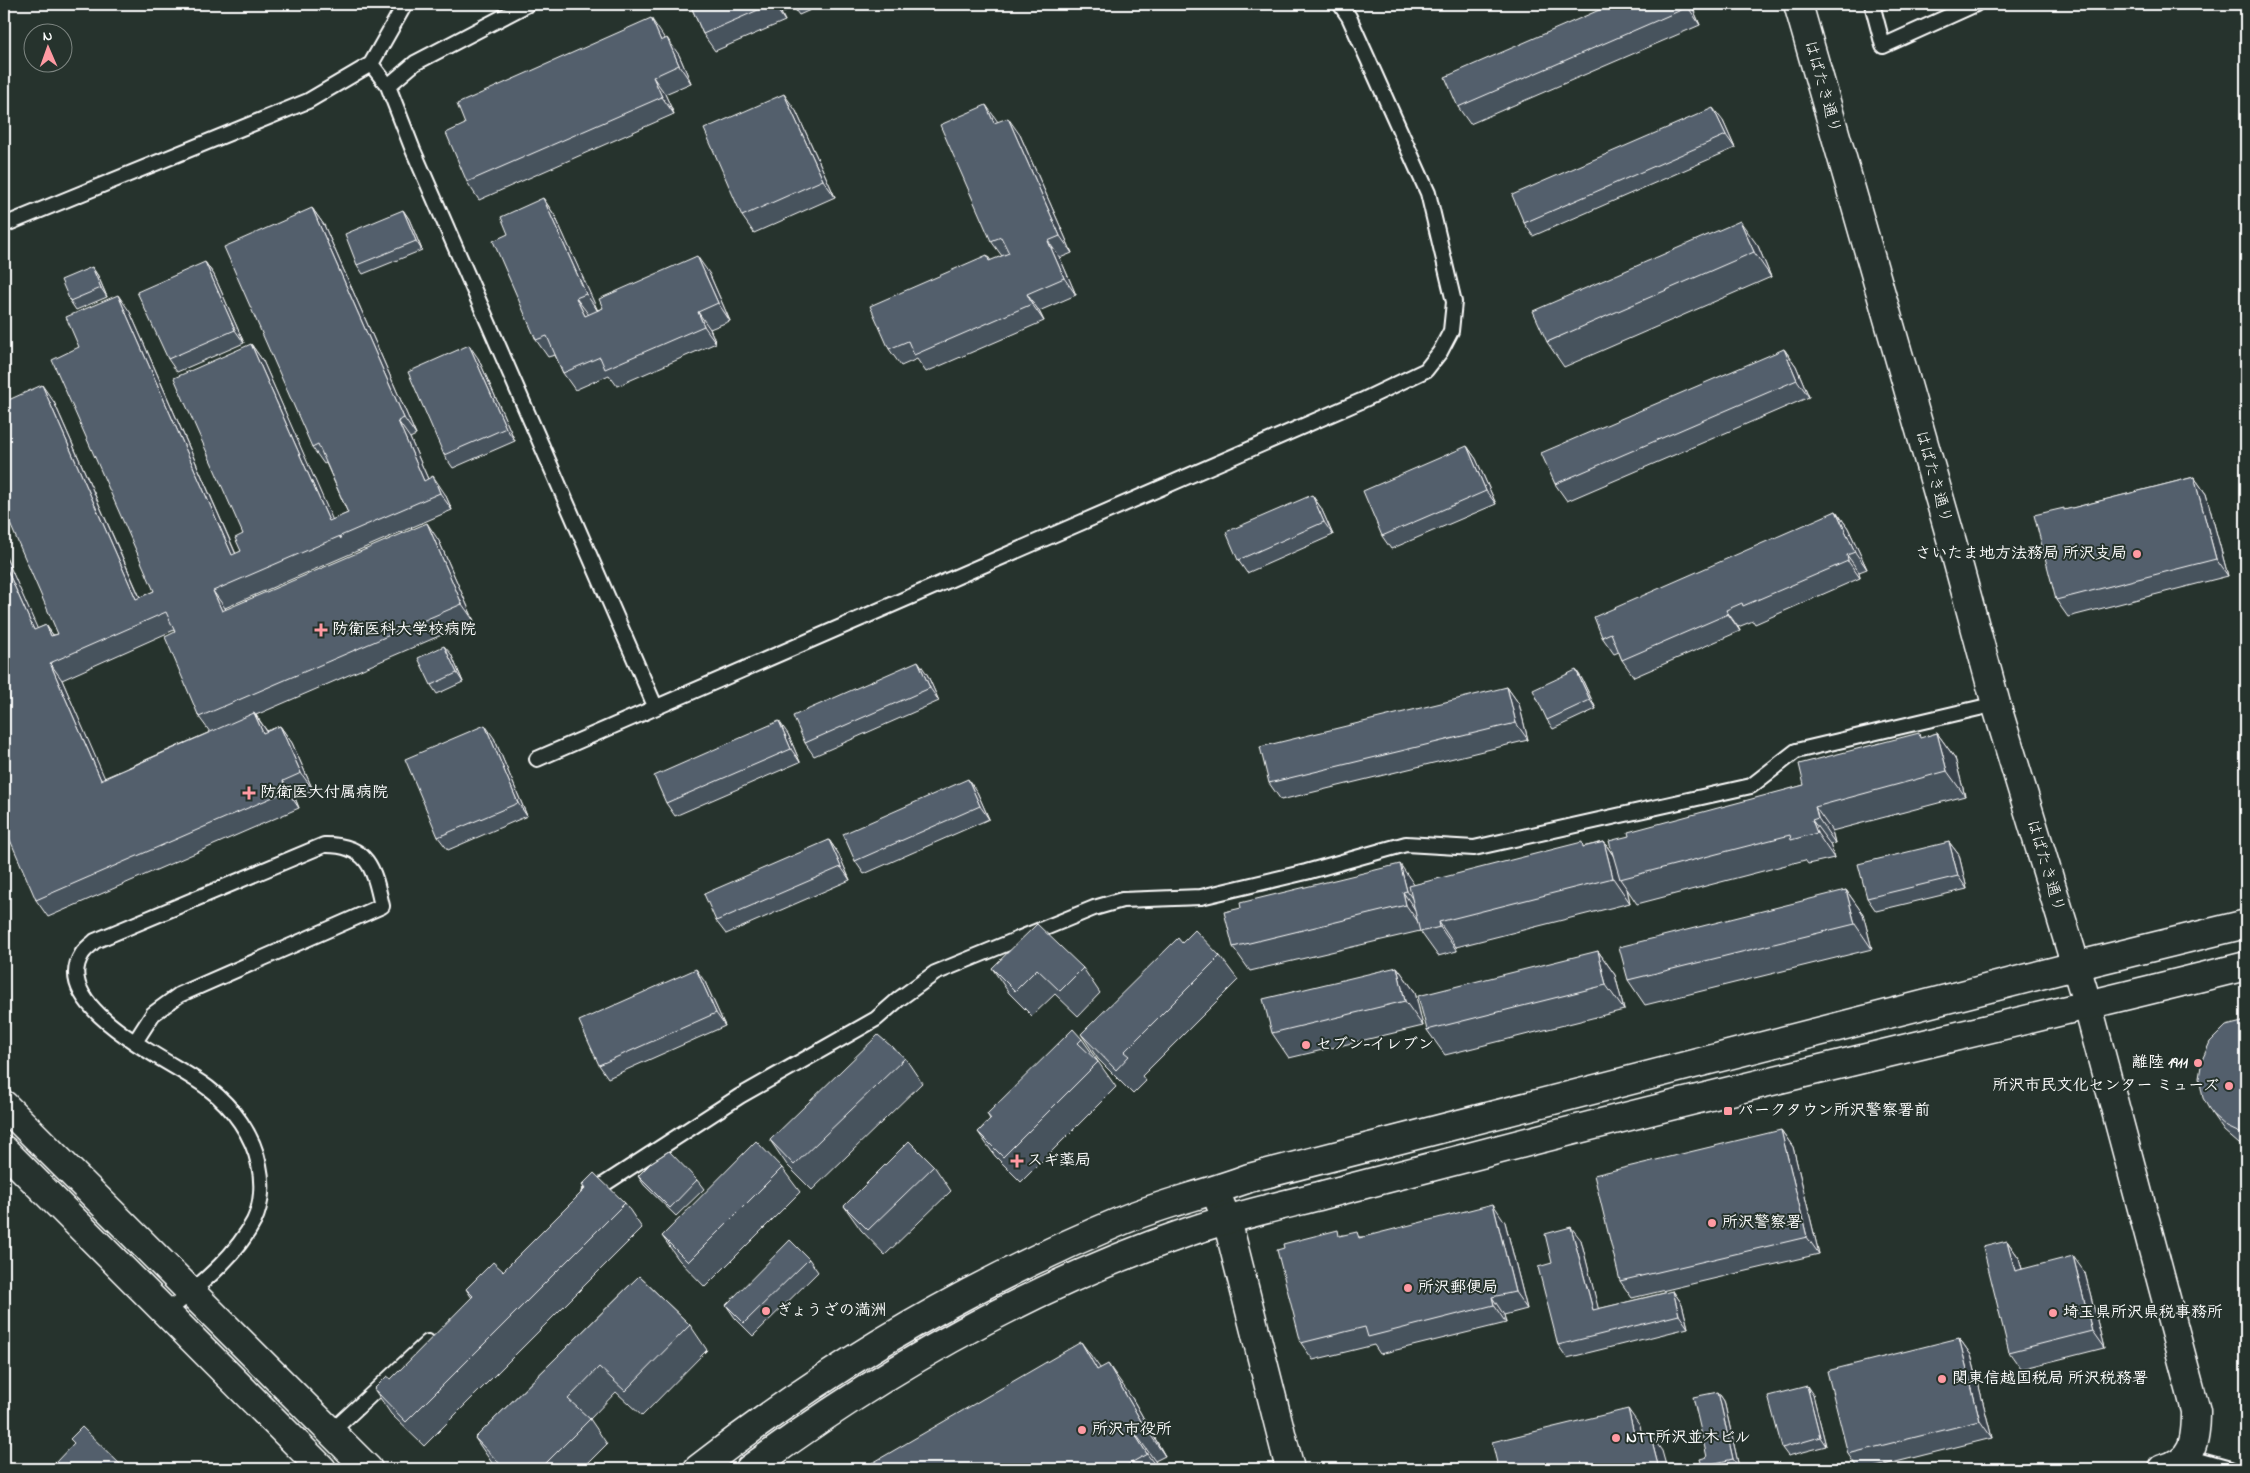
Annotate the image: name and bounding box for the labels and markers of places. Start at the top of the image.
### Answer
place label: さいたま地方法務局 所沢支局 [1915,542,2127,566]
marker: さいたま地方法務局 所沢支局 [2131,548,2143,560]
place label: 防衛医科大学校病院 [332,618,476,642]
marker: 防衛医科大学校病院 [314,623,328,637]
place label: 防衛医大付属病院 [260,781,388,805]
marker: 防衛医大付属病院 [242,786,256,800]
place label: セブン-イレブン [1316,1033,1434,1057]
marker: セブン-イレブン [1300,1039,1312,1051]
place label: 離陸 1911 [2132,1051,2189,1075]
marker: 離陸 1911 [2192,1057,2204,1069]
place label: 所沢市民文化センター ミューズ [1993,1074,2219,1098]
marker: 所沢市民文化センター ミューズ [2223,1080,2235,1092]
place label: パークタウン所沢警察署前 [1738,1099,1930,1123]
marker: パークタウン所沢警察署前 [1722,1105,1734,1117]
place label: スギ薬局 [1027,1149,1091,1173]
marker: スギ薬局 [1011,1155,1023,1167]
place label: 所沢警察署 [1722,1211,1802,1235]
marker: 所沢警察署 [1706,1217,1718,1229]
place label: 所沢郵便局 [1418,1276,1498,1300]
marker: 所沢郵便局 [1402,1282,1414,1294]
place label: ぎょうざの満洲 [776,1299,887,1323]
place label: 埼玉県所沢県税事務所 [2063,1301,2223,1325]
marker: ぎょうざの満洲 [760,1305,772,1317]
marker: 埼玉県所沢県税事務所 [2047,1307,2059,1319]
place label: 関東信越国税局 所沢税務署 [1952,1367,2148,1391]
marker: 関東信越国税局 所沢税務署 [1936,1373,1948,1385]
place label: 所沢市役所 [1092,1418,1172,1442]
marker: 所沢市役所 [1076,1424,1088,1436]
place label: NTT所沢並木ビル [1626,1426,1751,1450]
marker: NTT所沢並木ビル [1610,1432,1622,1444]

